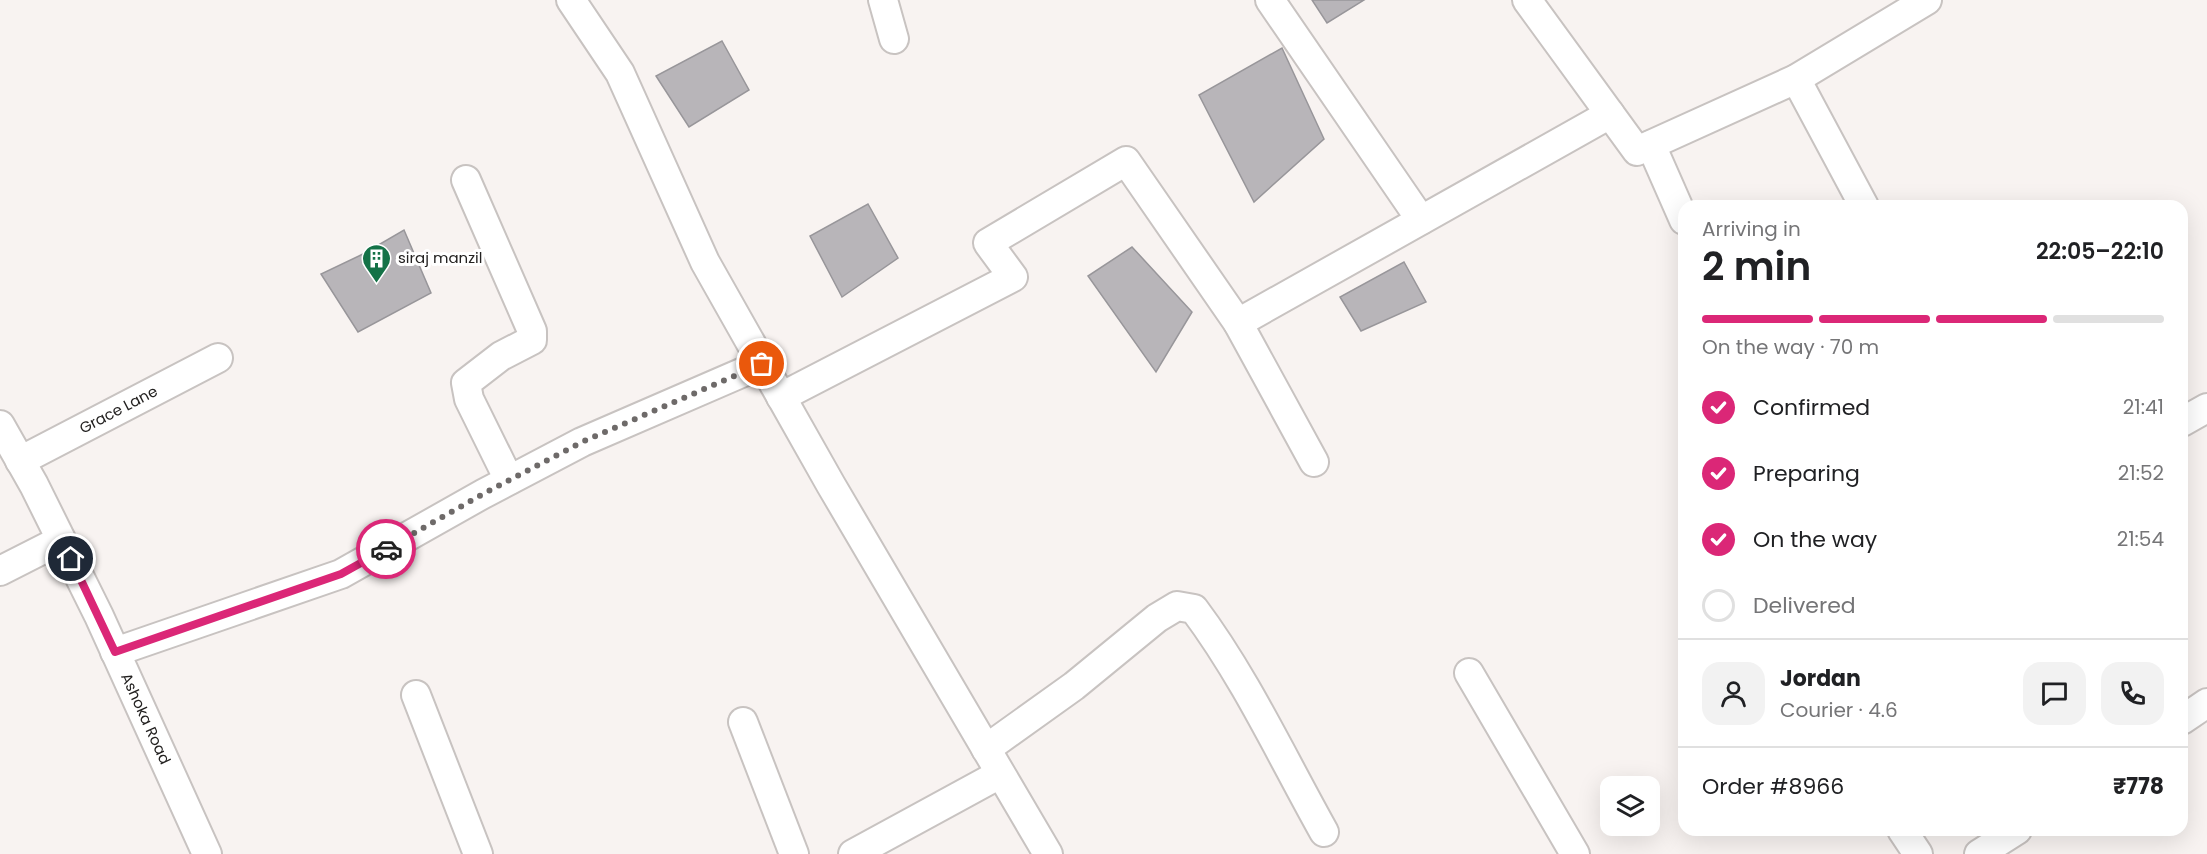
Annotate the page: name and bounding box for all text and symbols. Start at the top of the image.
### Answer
text: Arriving in [1702,215,1801,243]
text: 22:05–22:10 [2036,236,2164,267]
text: 2 min [1702,239,1811,294]
building icon: siraj manzil [361,242,393,284]
place label: siraj manzil [398,247,482,268]
text: On the way · 70 m [1702,333,1879,361]
pin [736,338,787,389]
icon: bag [745,347,778,380]
street label: Grace Lane [76,380,161,438]
icon: check [1702,391,1735,424]
text: Confirmed [1753,392,1870,423]
text: 21:41 [2123,393,2164,421]
icon: check [1702,457,1735,490]
text: Preparing [1753,458,1860,489]
text: 21:52 [2118,459,2164,487]
courier [356,519,416,579]
icon: check [1702,523,1735,556]
text: On the way [1753,524,1877,555]
text: 21:54 [2117,525,2164,553]
pin [45,533,96,584]
icon: car [370,533,403,566]
icon: home [54,542,87,575]
text: Delivered [1753,590,1856,621]
button: person [1702,662,1765,725]
button: chat [2023,662,2086,725]
button: phone [2101,662,2164,725]
text: Jordan [1780,663,1861,694]
street label: Ashoka Road [116,670,176,768]
text: Courier · 4.6 [1780,696,1898,724]
text: Order #8966 [1702,771,1844,802]
text: ₹778 [2113,771,2164,802]
map controls [1600,776,1660,836]
button: layers [1600,776,1660,836]

